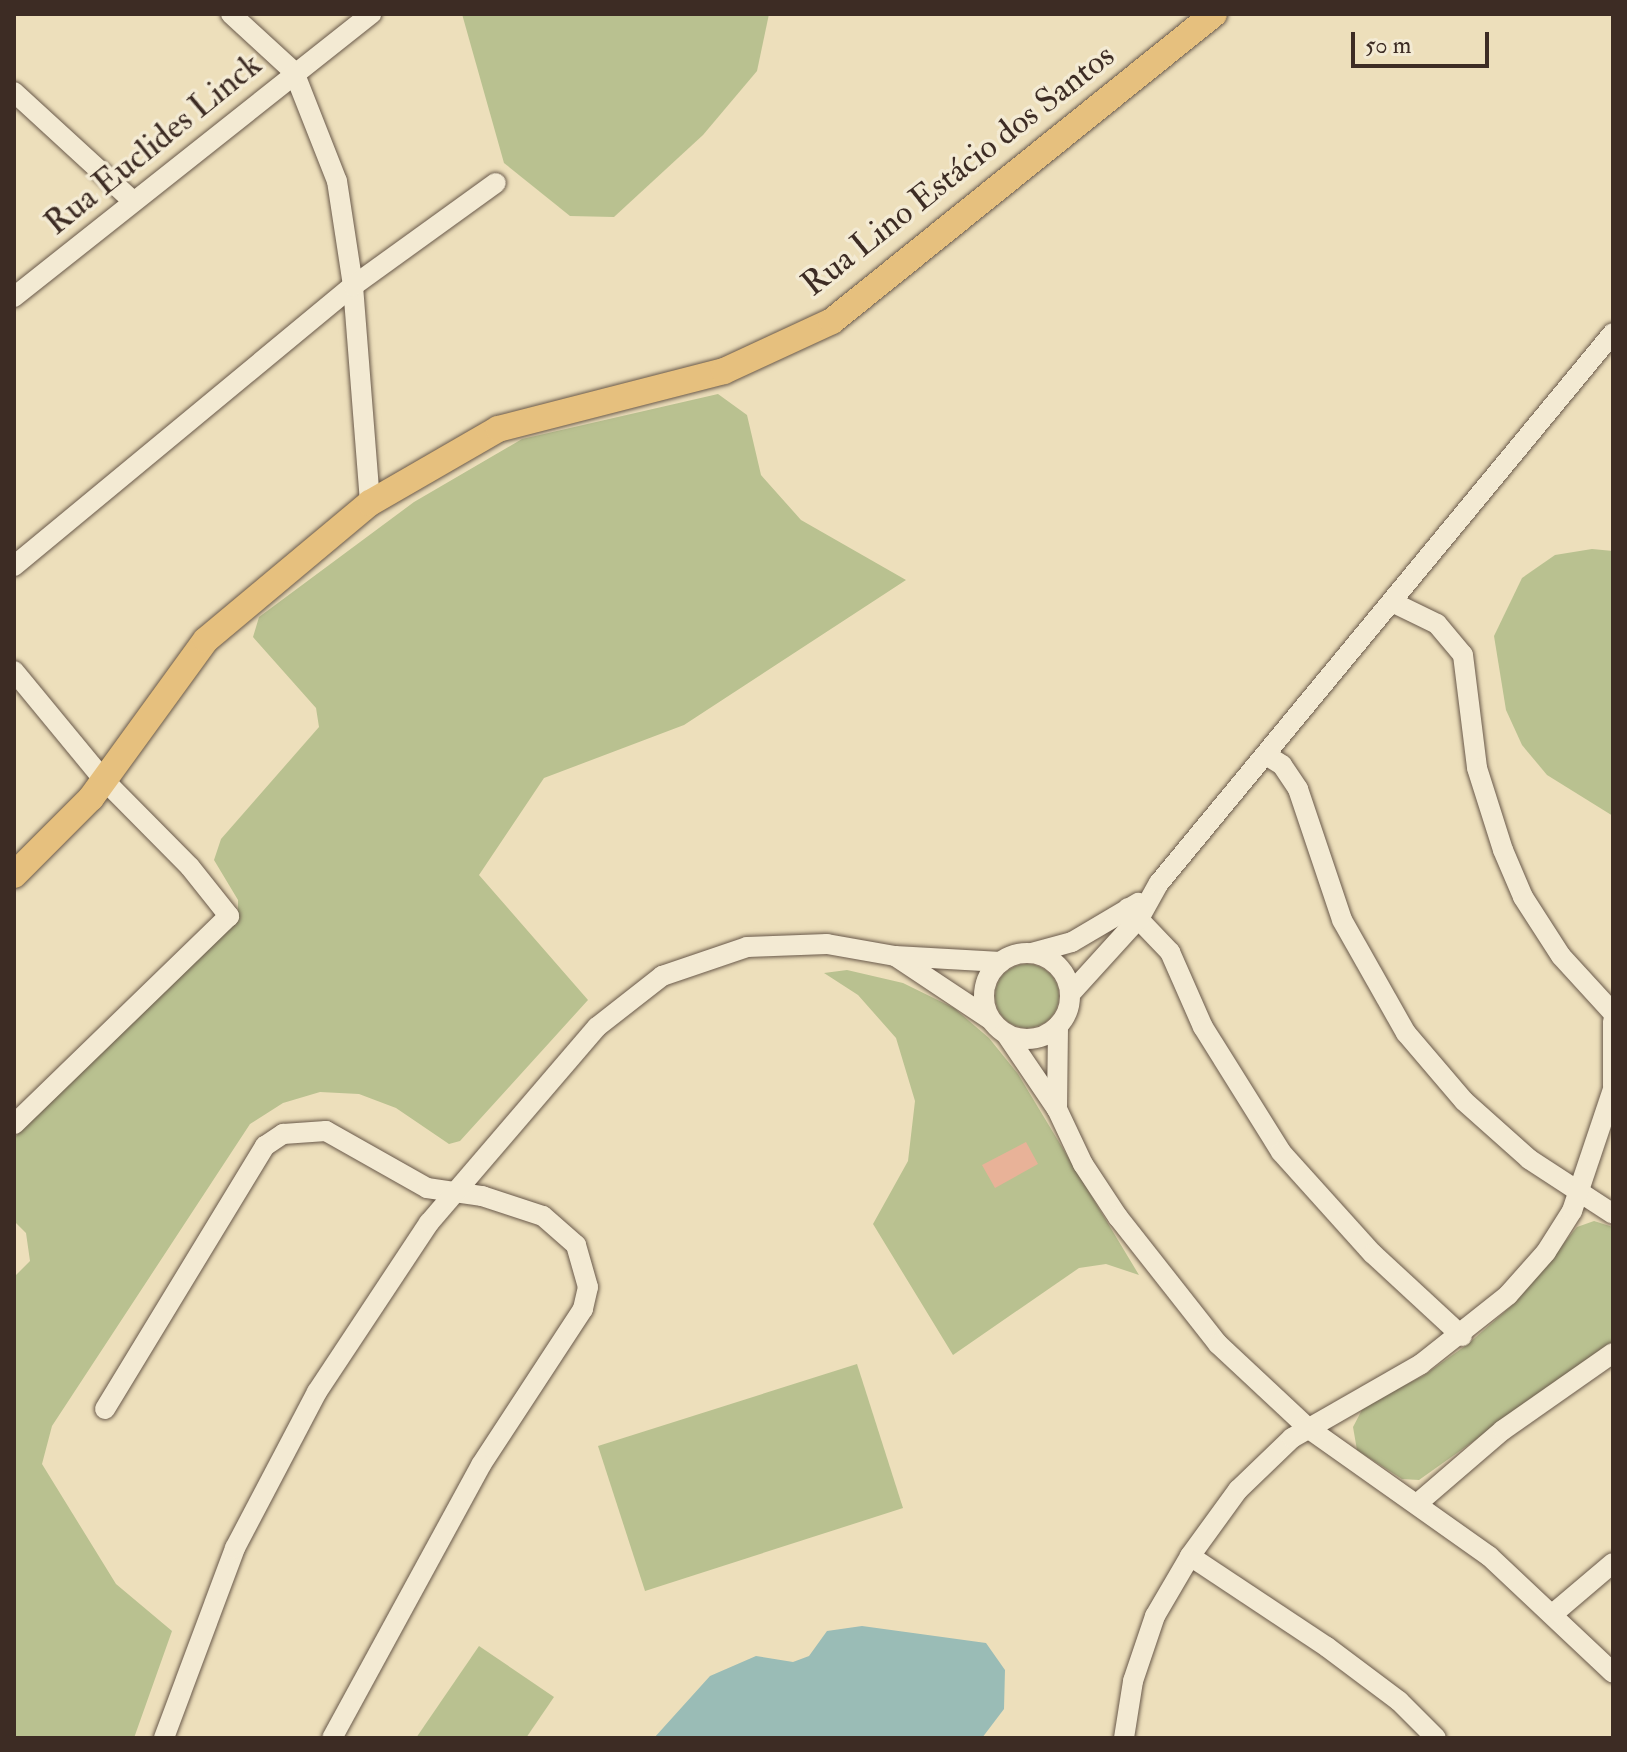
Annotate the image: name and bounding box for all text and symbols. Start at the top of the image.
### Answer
scale bar [1355,16,1493,66]
text: 50 m [1365,30,1411,61]
street label: Rua Lino Estácio dos Santos [793,35,1123,305]
street label: Rua Euclides Linck [36,44,270,244]

